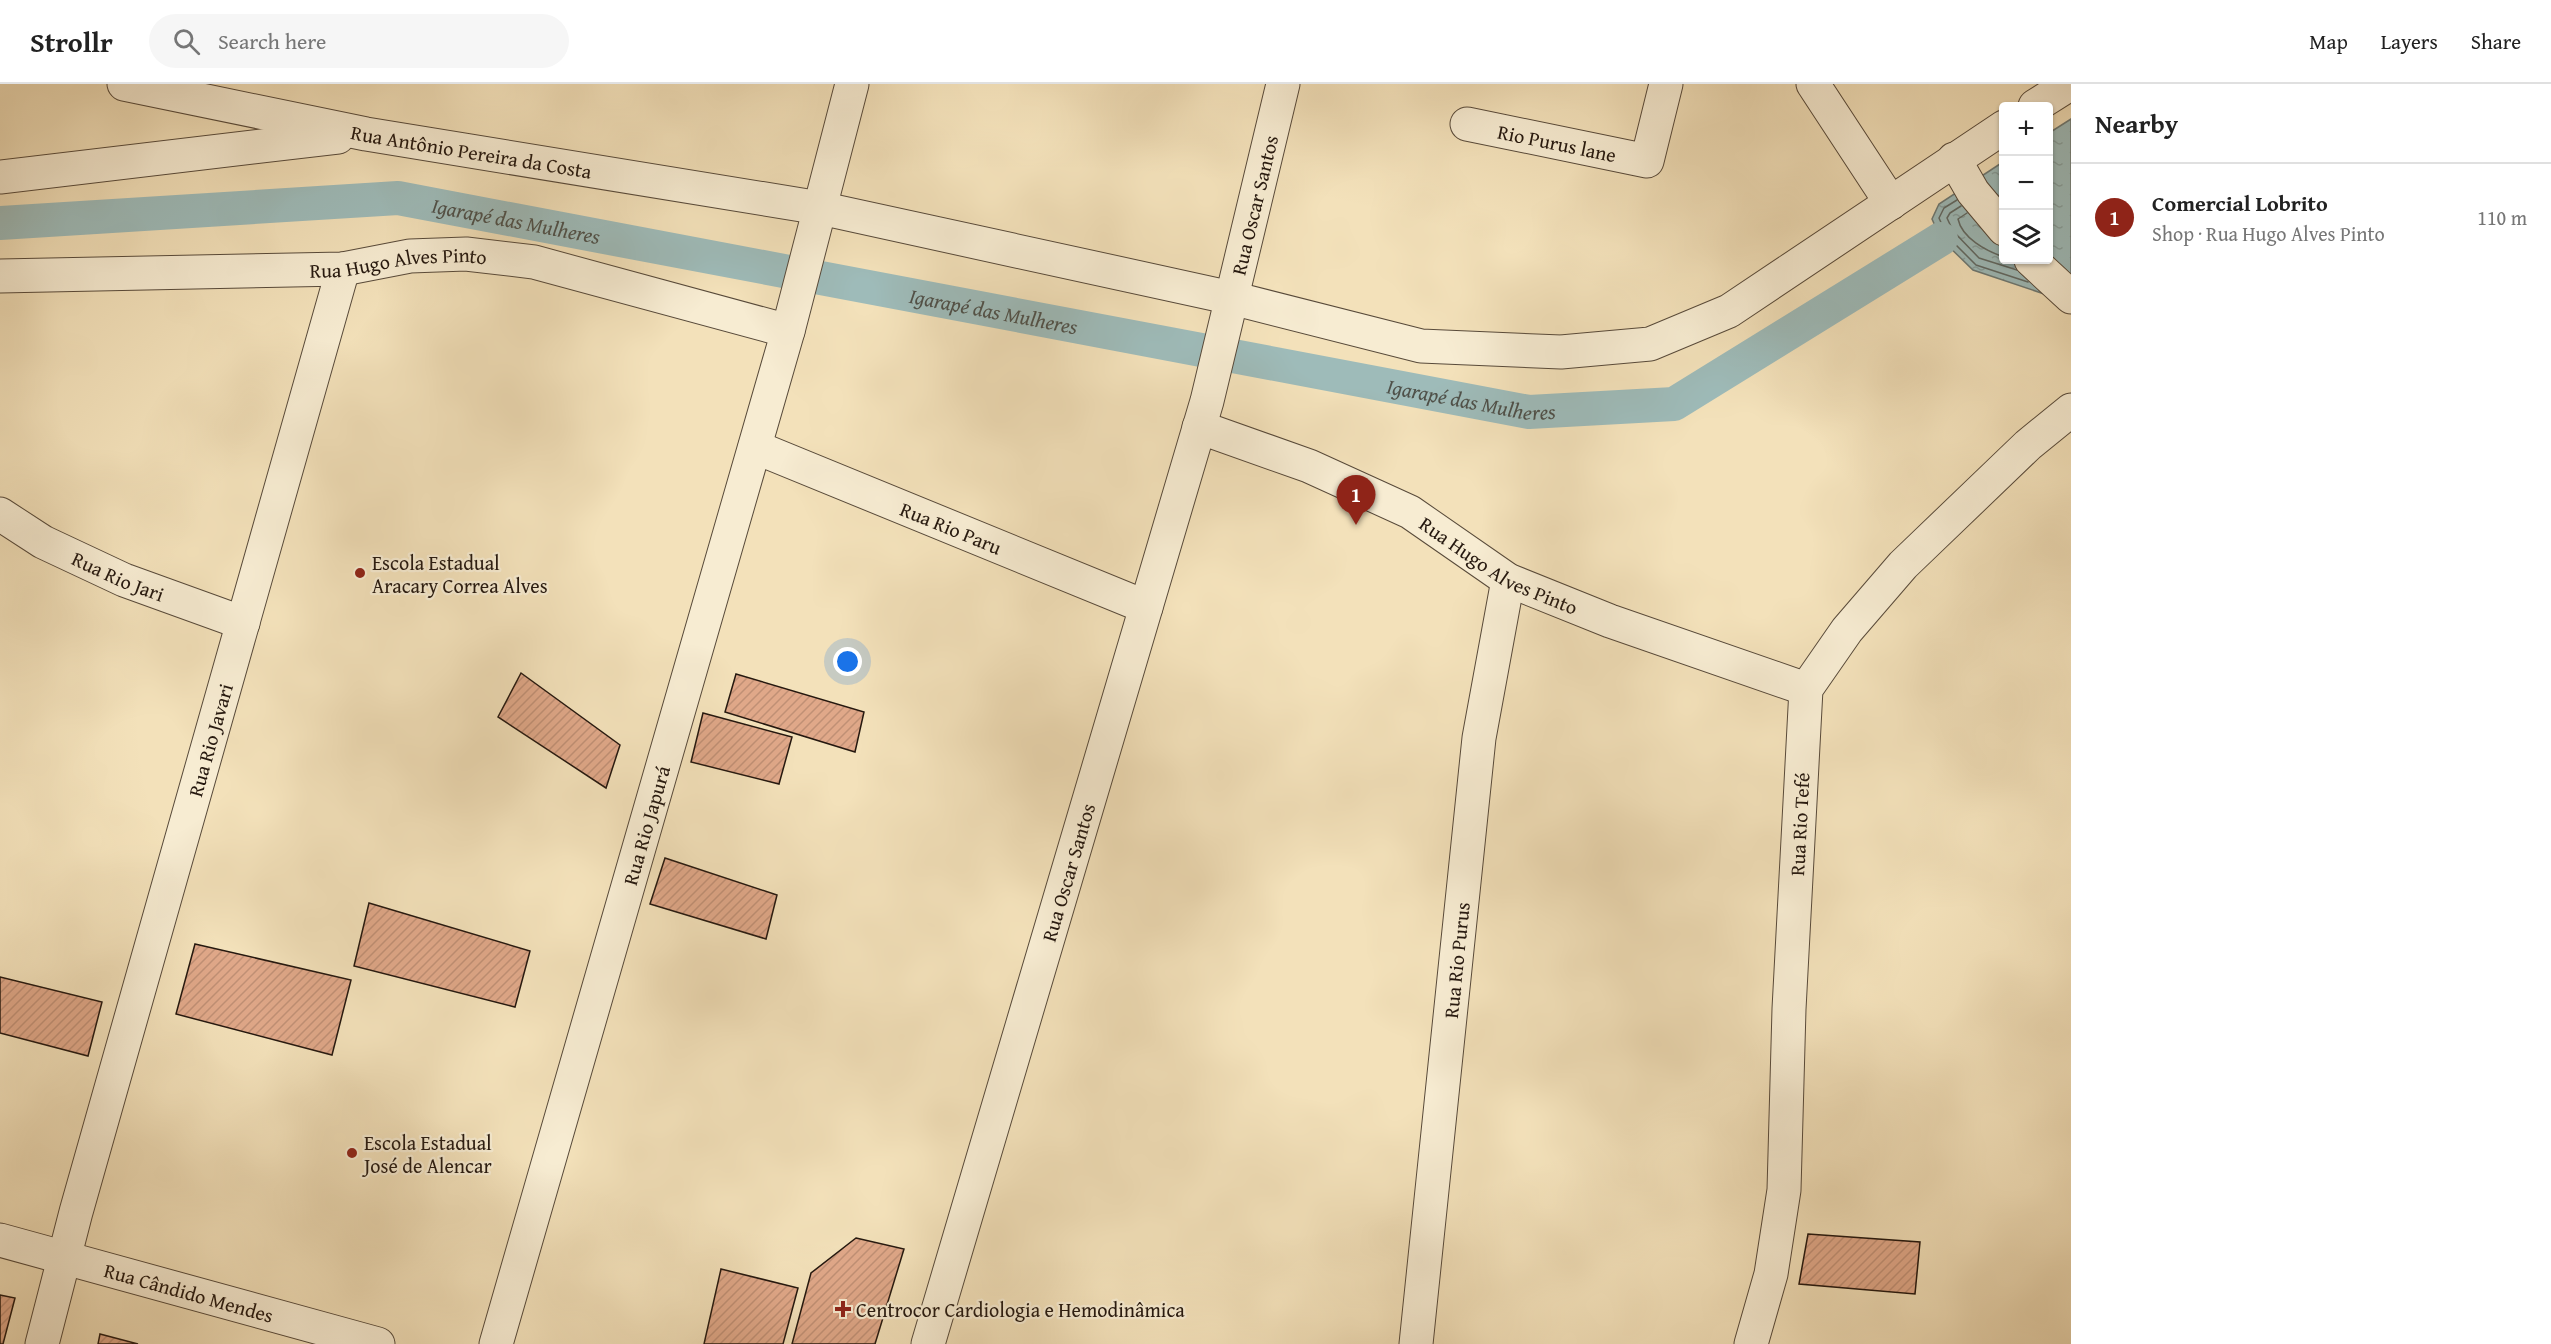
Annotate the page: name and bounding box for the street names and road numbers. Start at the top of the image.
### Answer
street label: Rio Purus lane [1495,116,1619,169]
street label: Rua Antônio Pereira da Costa [349,117,595,185]
street label: Rua Oscar Santos [1223,132,1285,278]
street label: Rua Hugo Alves Pinto [309,239,489,284]
street label: Rua Rio Paru [896,494,1006,561]
street label: Rua Hugo Alves Pinto [1414,509,1582,621]
street label: Rua Rio Jari [68,543,169,608]
street label: Rua Rio Javari [180,680,240,800]
street label: Rua Rio Japurá [615,761,677,888]
street label: Rua Rio Tefé [1782,772,1816,877]
street label: Rua Oscar Santos [1033,800,1102,945]
street label: Rua Rio Purus [1435,901,1476,1020]
street label: Rua Cândido Mendes [101,1255,277,1329]

